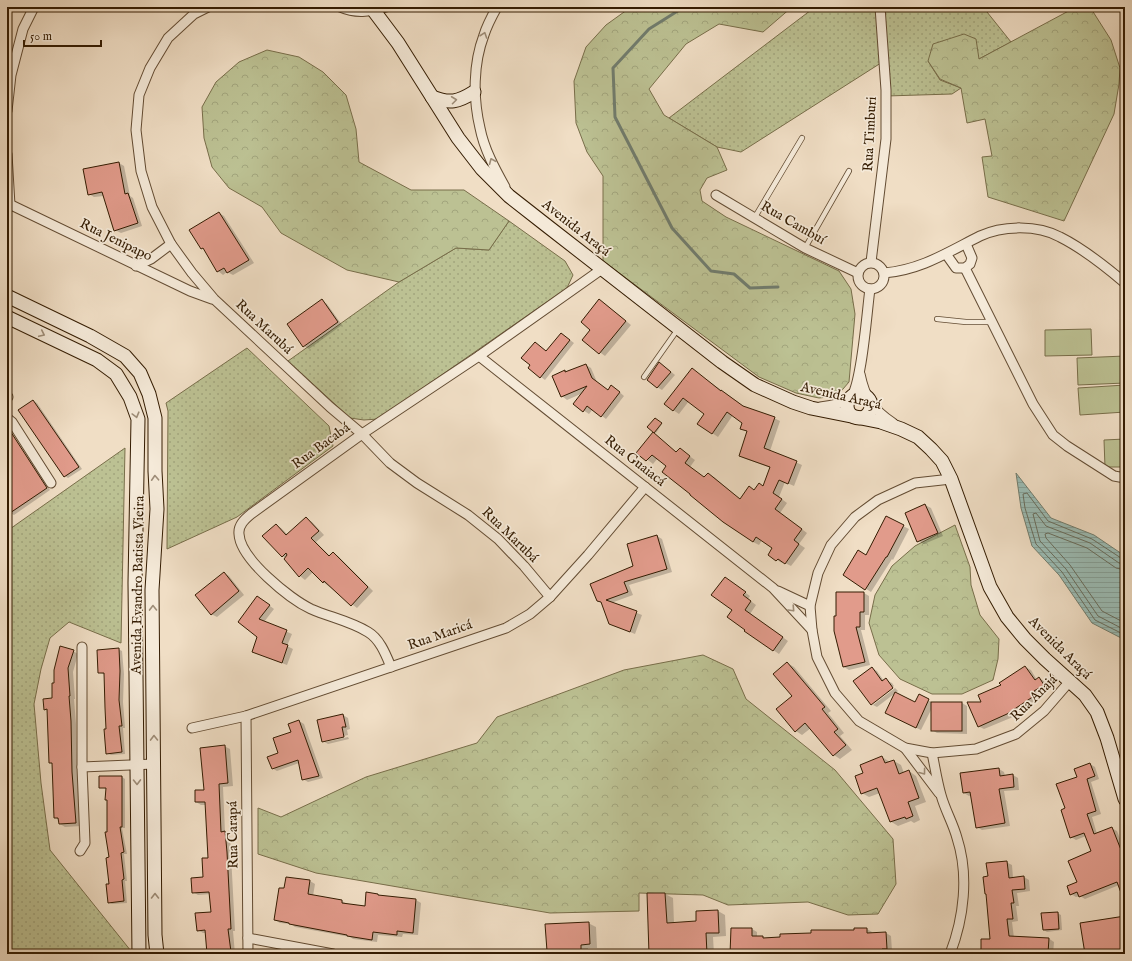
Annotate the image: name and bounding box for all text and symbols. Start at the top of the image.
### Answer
scale bar [24,22,101,48]
text: 50 m [30,29,52,44]
one-way arrow [480,31,488,38]
one-way arrow [451,96,457,105]
street label: Rua Timburi [859,96,881,172]
one-way arrow [488,158,496,165]
street label: Avenida Araçá [537,195,615,261]
street label: Rua Cambuí [757,197,830,249]
street label: Rua Jenipapo [77,215,156,266]
street label: Rua Marubá [231,296,297,359]
one-way arrow [38,329,46,337]
street label: Avenida Araçá [798,378,884,414]
one-way arrow [131,411,140,418]
street label: Rua Bacabá [288,418,355,473]
street label: Rua Guaiacá [601,431,670,491]
one-way arrow [151,475,159,481]
street label: Avenida Evandro Batista Vieira [127,495,149,676]
street label: Rua Marubá [478,503,543,567]
one-way arrow [787,604,795,612]
one-way arrow [149,605,157,611]
street label: Avenida Araçá [1024,612,1096,684]
street label: Rua Maricá [405,615,476,654]
street label: Rua Anajá [1007,670,1062,725]
one-way arrow [150,735,158,741]
one-way arrow [918,767,925,774]
one-way arrow [133,779,141,785]
street label: Rua Carapá [223,800,243,869]
one-way arrow [151,893,159,899]

